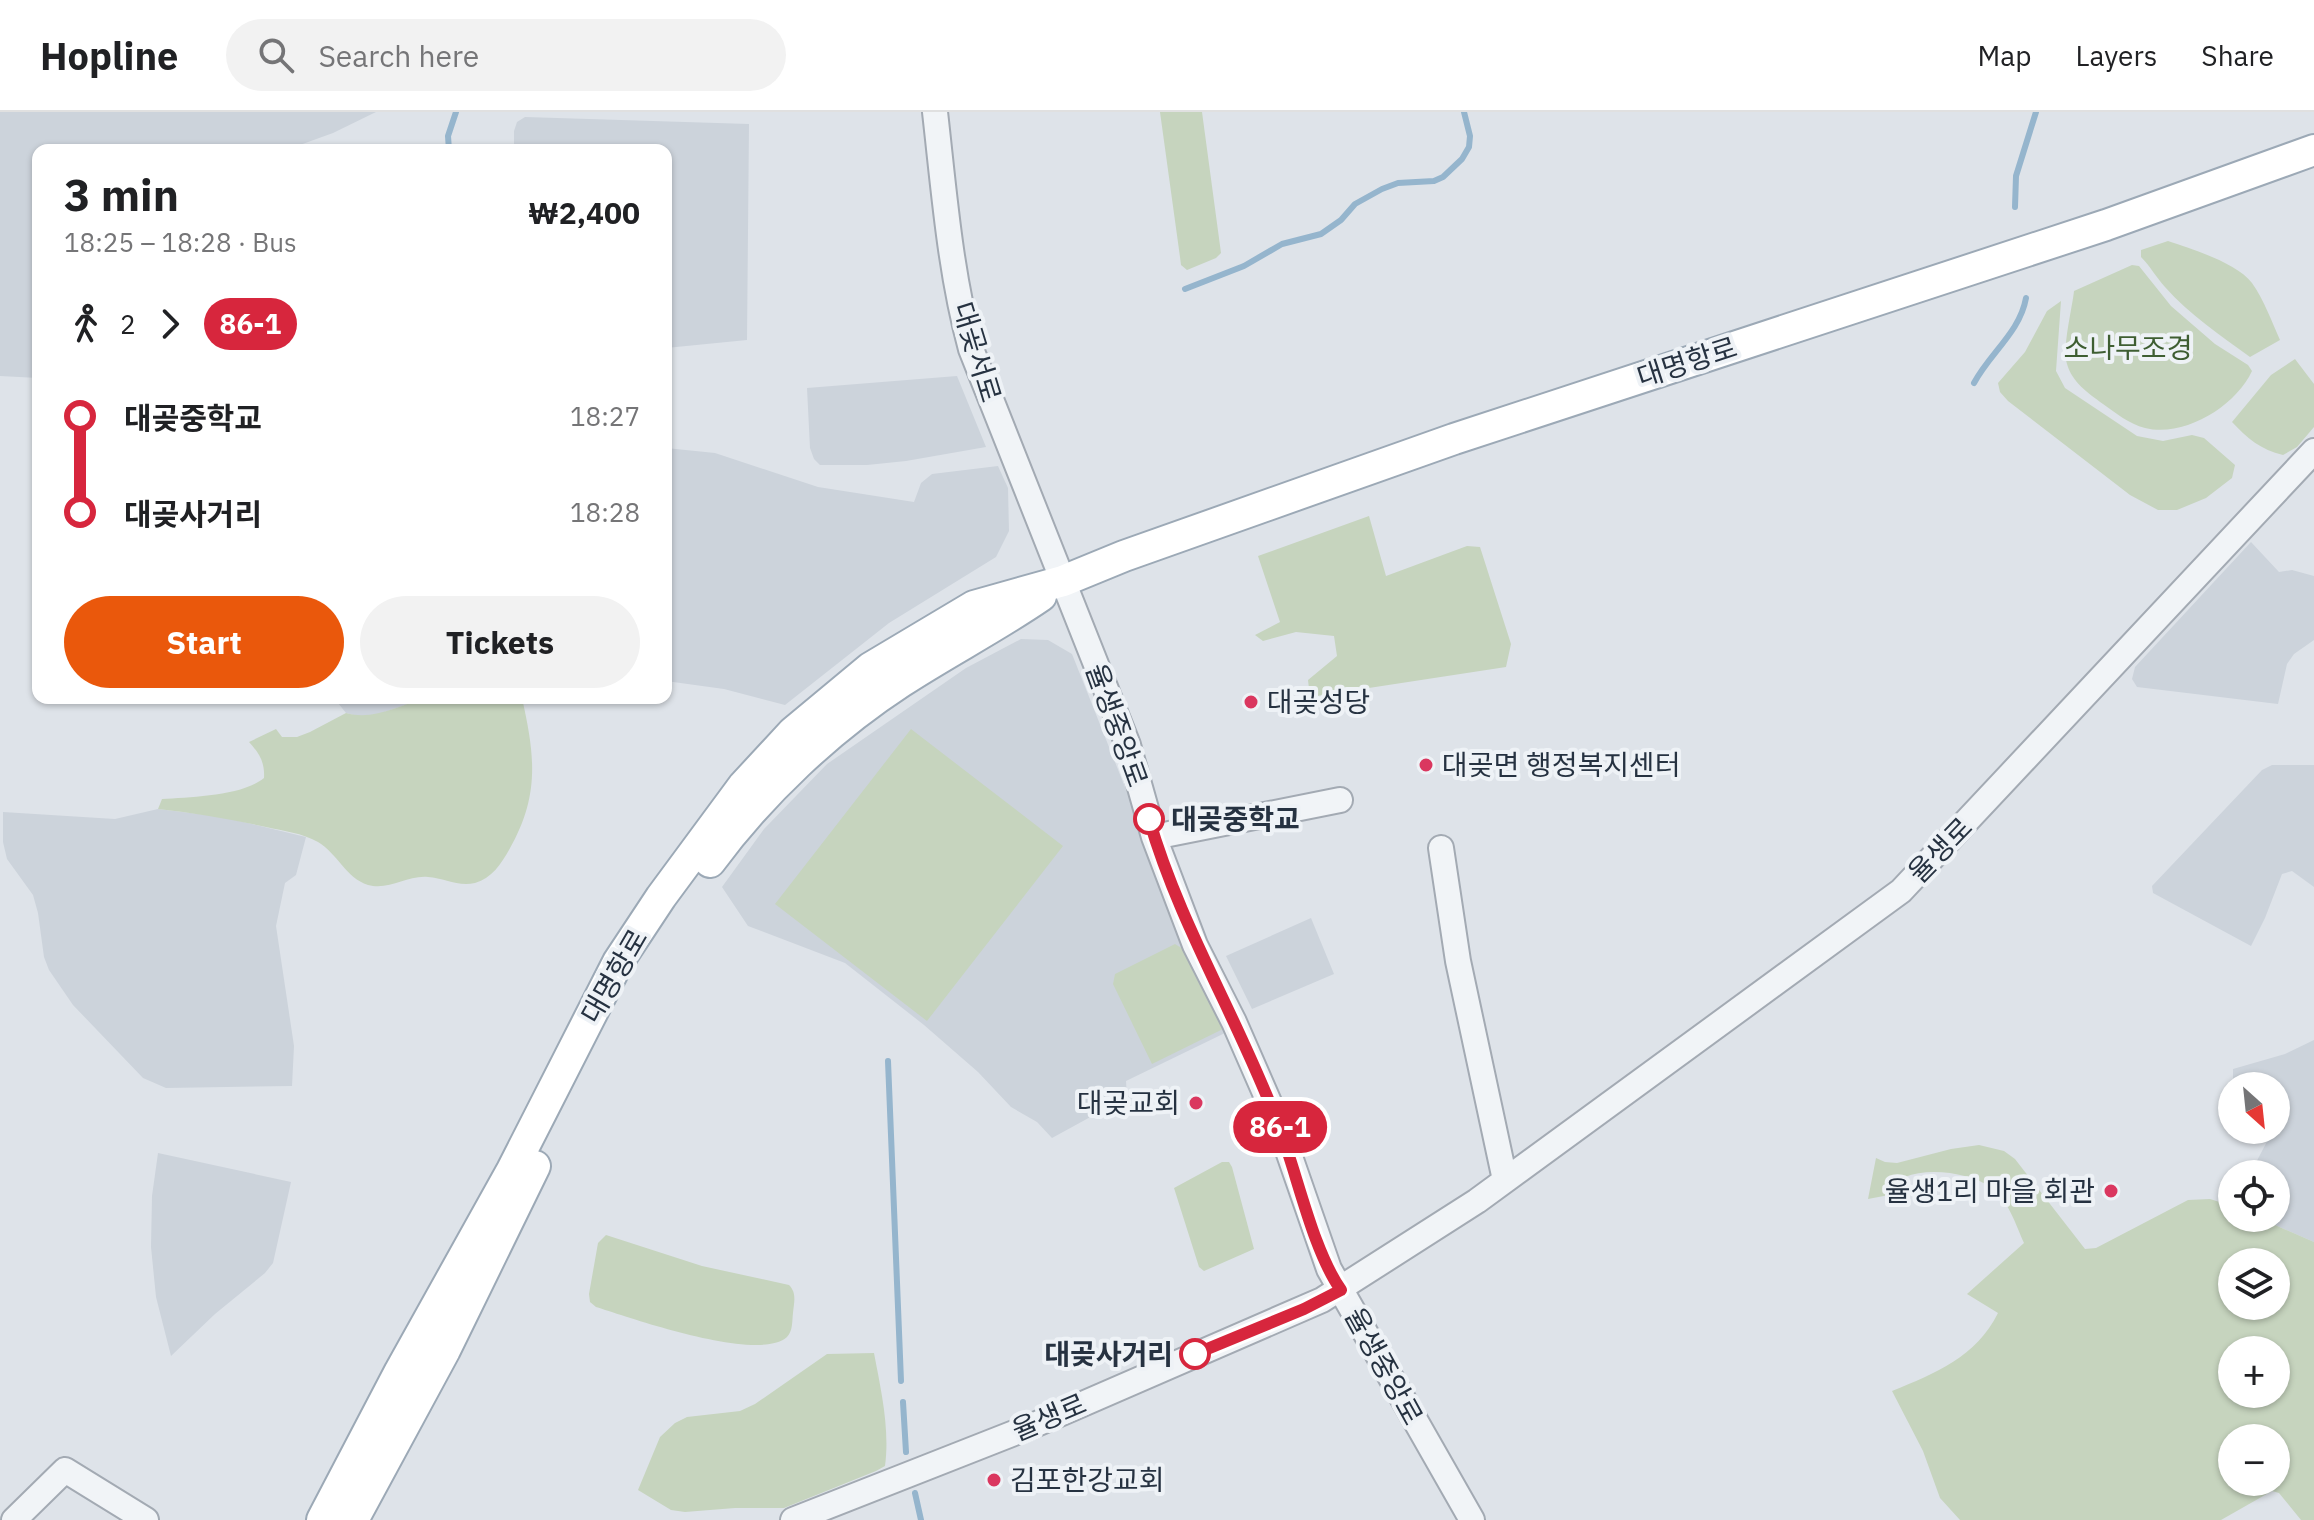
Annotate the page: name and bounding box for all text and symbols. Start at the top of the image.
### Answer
search box [226,19,786,91]
text: Hopline [40,31,178,80]
icon: search [254,33,298,77]
text: Search here [318,36,479,75]
text: Map [1977,37,2031,74]
text: Layers [2075,37,2157,74]
text: Share [2201,37,2274,74]
text: 3 min [64,166,179,223]
text: ₩2,400 [528,193,640,232]
text: 18:25 – 18:28 · Bus [64,225,297,259]
street label: 대곶서로 [945,297,1010,407]
icon: walk [64,302,108,346]
icon: forward [148,302,192,346]
text: 86-1 [220,305,281,342]
text: 2 [120,307,136,341]
street label: 대명항로 [1632,328,1742,395]
park label: 소나무조경 [2064,329,2192,366]
text: 대곶중학교 [124,398,262,437]
text: 18:27 [570,399,640,433]
text: 대곶사거리 [124,494,262,533]
text: 18:28 [570,495,640,529]
button: Start [64,596,344,688]
button: Tickets [360,596,640,688]
street label: 율생중앙로 [1078,658,1157,792]
place label: 대곶성당 [1267,683,1370,720]
marker: 대곶성당 [1242,693,1260,711]
place label: 대곶면 행정복지센터 [1442,746,1680,783]
marker: 대곶면 행정복지센터 [1417,756,1435,774]
place label: 대곶중학교 [1171,800,1300,837]
marker: 대곶중학교 [1134,804,1164,834]
street label: 율생로 [1899,809,1980,890]
street label: 대명항로 [572,922,655,1030]
north arrow [2218,1072,2290,1144]
map controls [2218,1072,2290,1496]
place label: 대곶교회 [1077,1084,1180,1121]
marker: 대곶교회 [1187,1094,1205,1112]
line badge: 86-1 [1224,1101,1336,1153]
text: 86-1 [1249,1108,1311,1145]
button: locate [2218,1160,2290,1232]
place label: 율생1리 마을 회관 [1885,1172,2095,1209]
marker: 율생1리 마을 회관 [2102,1182,2120,1200]
button: layers [2218,1248,2290,1320]
street label: 율생중앙로 [1337,1300,1432,1431]
place label: 대곶사거리 [1044,1335,1173,1372]
button: + [2218,1336,2290,1408]
marker: 대곶사거리 [1180,1339,1210,1369]
street label: 율생로 [1006,1384,1092,1449]
button: − [2218,1424,2290,1496]
place label: 김포한강교회 [1010,1461,1165,1498]
marker: 김포한강교회 [985,1471,1003,1489]

